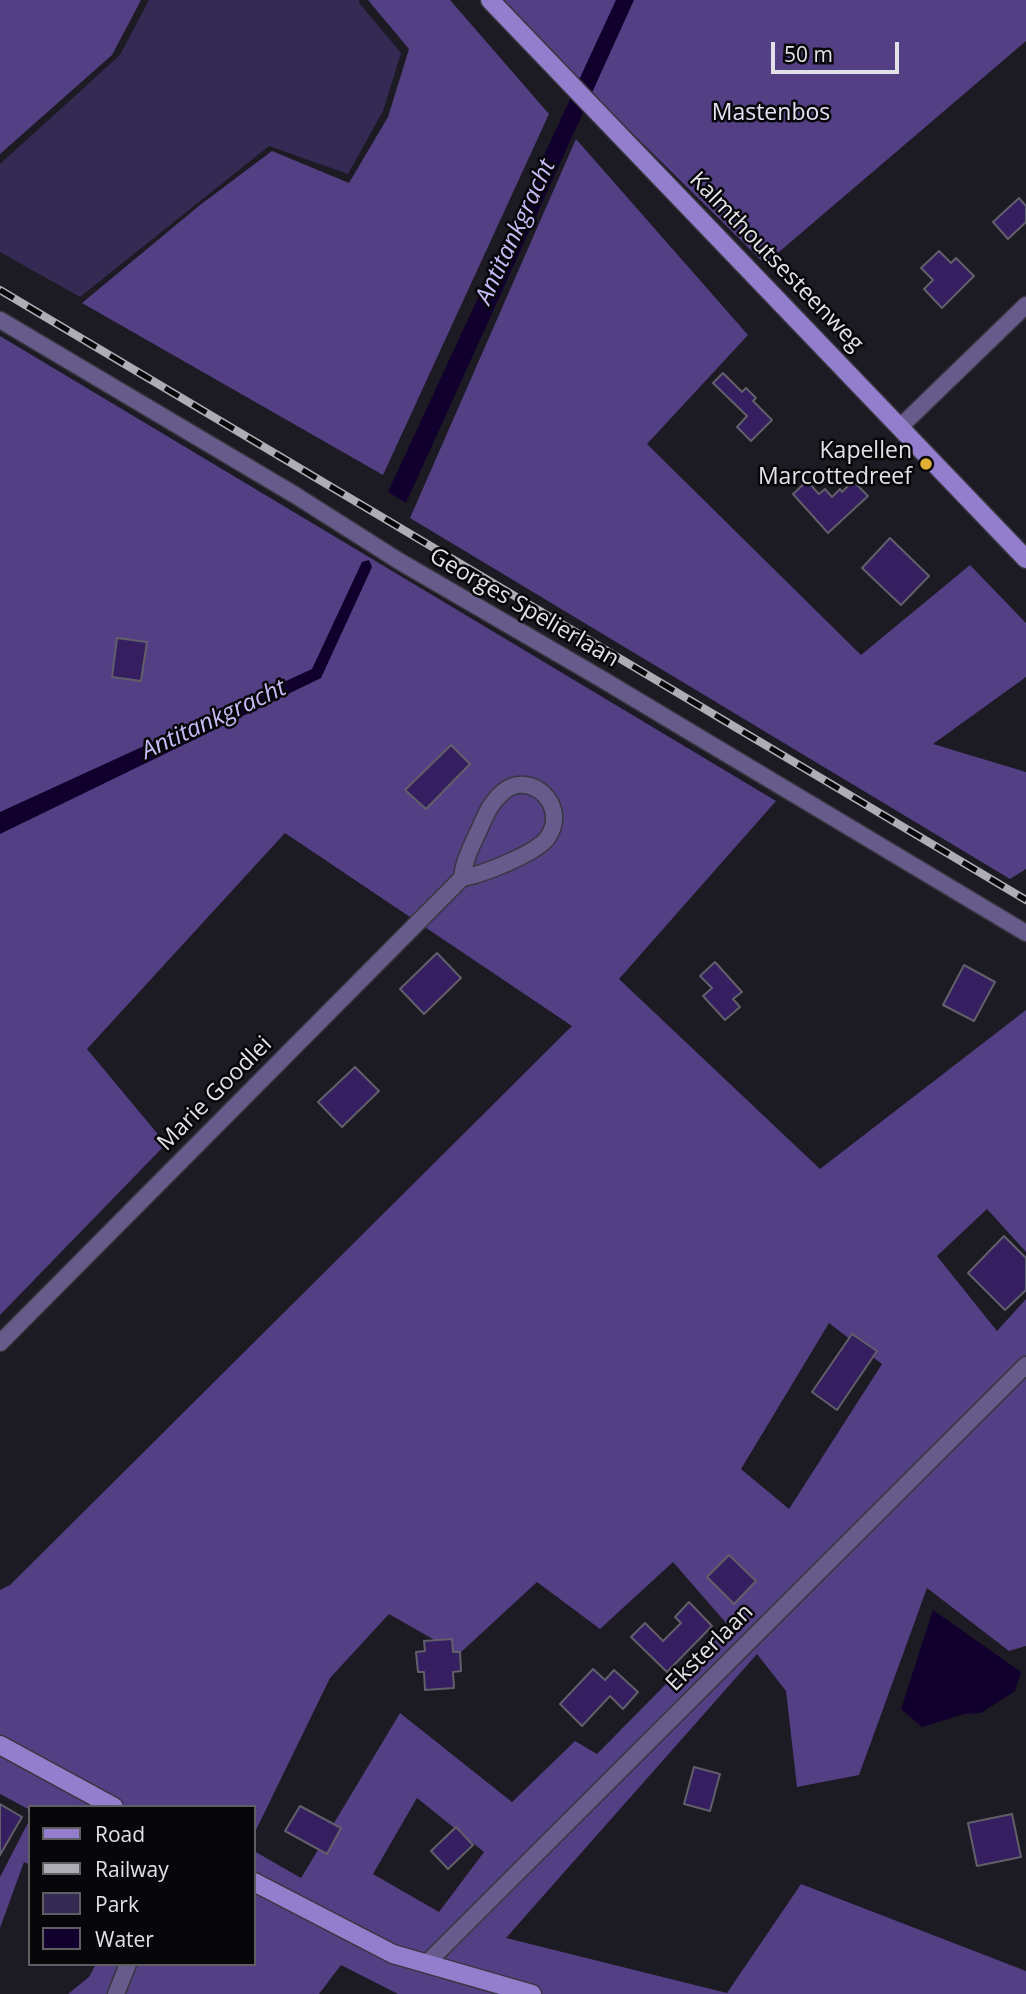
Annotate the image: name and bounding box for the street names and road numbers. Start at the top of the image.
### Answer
street label: Kalmthoutsesteenweg [683,167,869,357]
street label: Georges Spelierlaan [424,542,624,674]
street label: Marie Goodlei [152,1031,278,1157]
street label: Eksterlaan [661,1599,759,1697]

